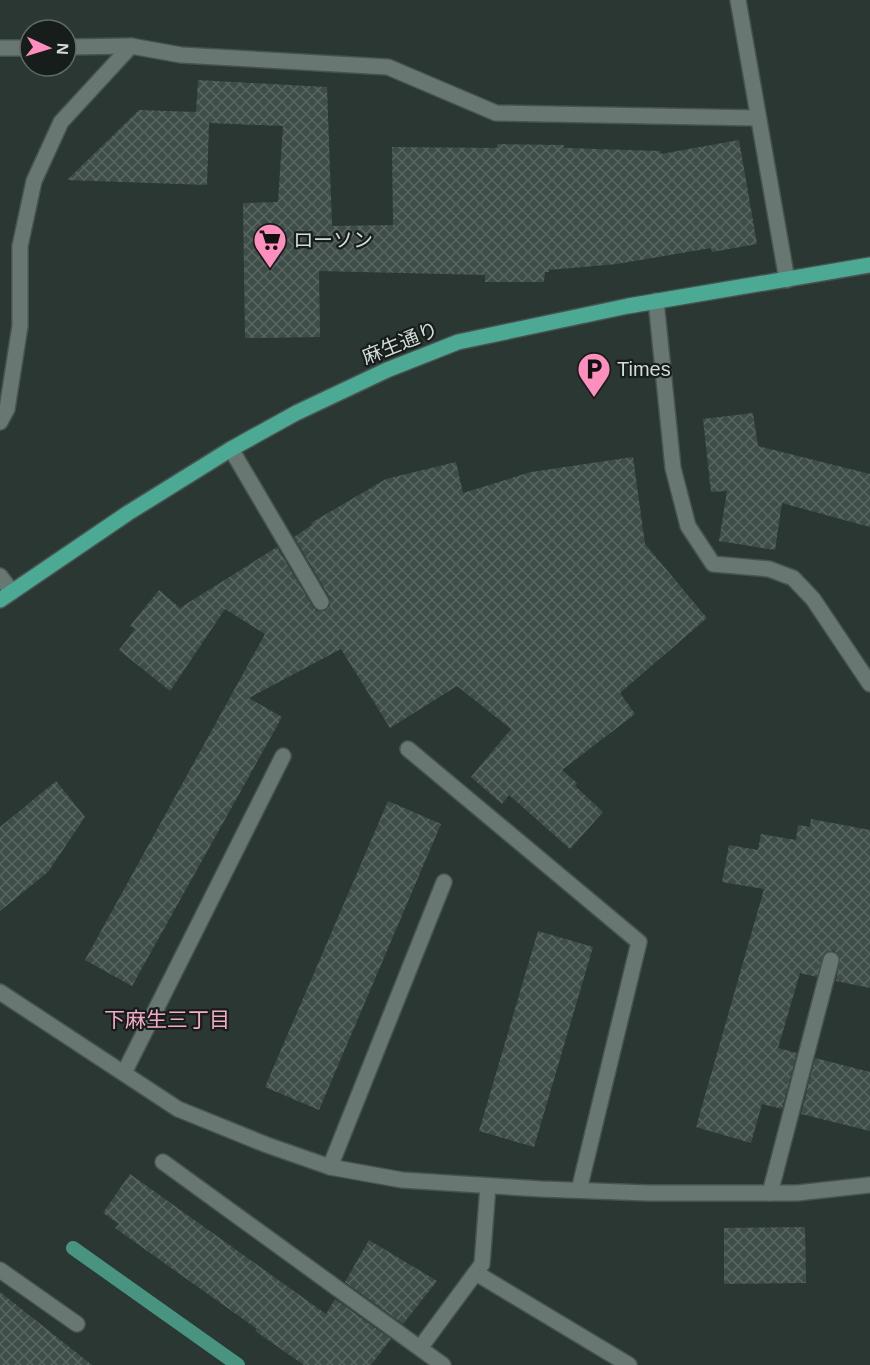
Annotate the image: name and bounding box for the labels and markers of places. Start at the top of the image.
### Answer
supermarket icon: ローソン [252,222,288,269]
place label: ローソン [293,229,373,251]
parking icon: Times [576,351,612,398]
place label: Times [617,358,671,380]

